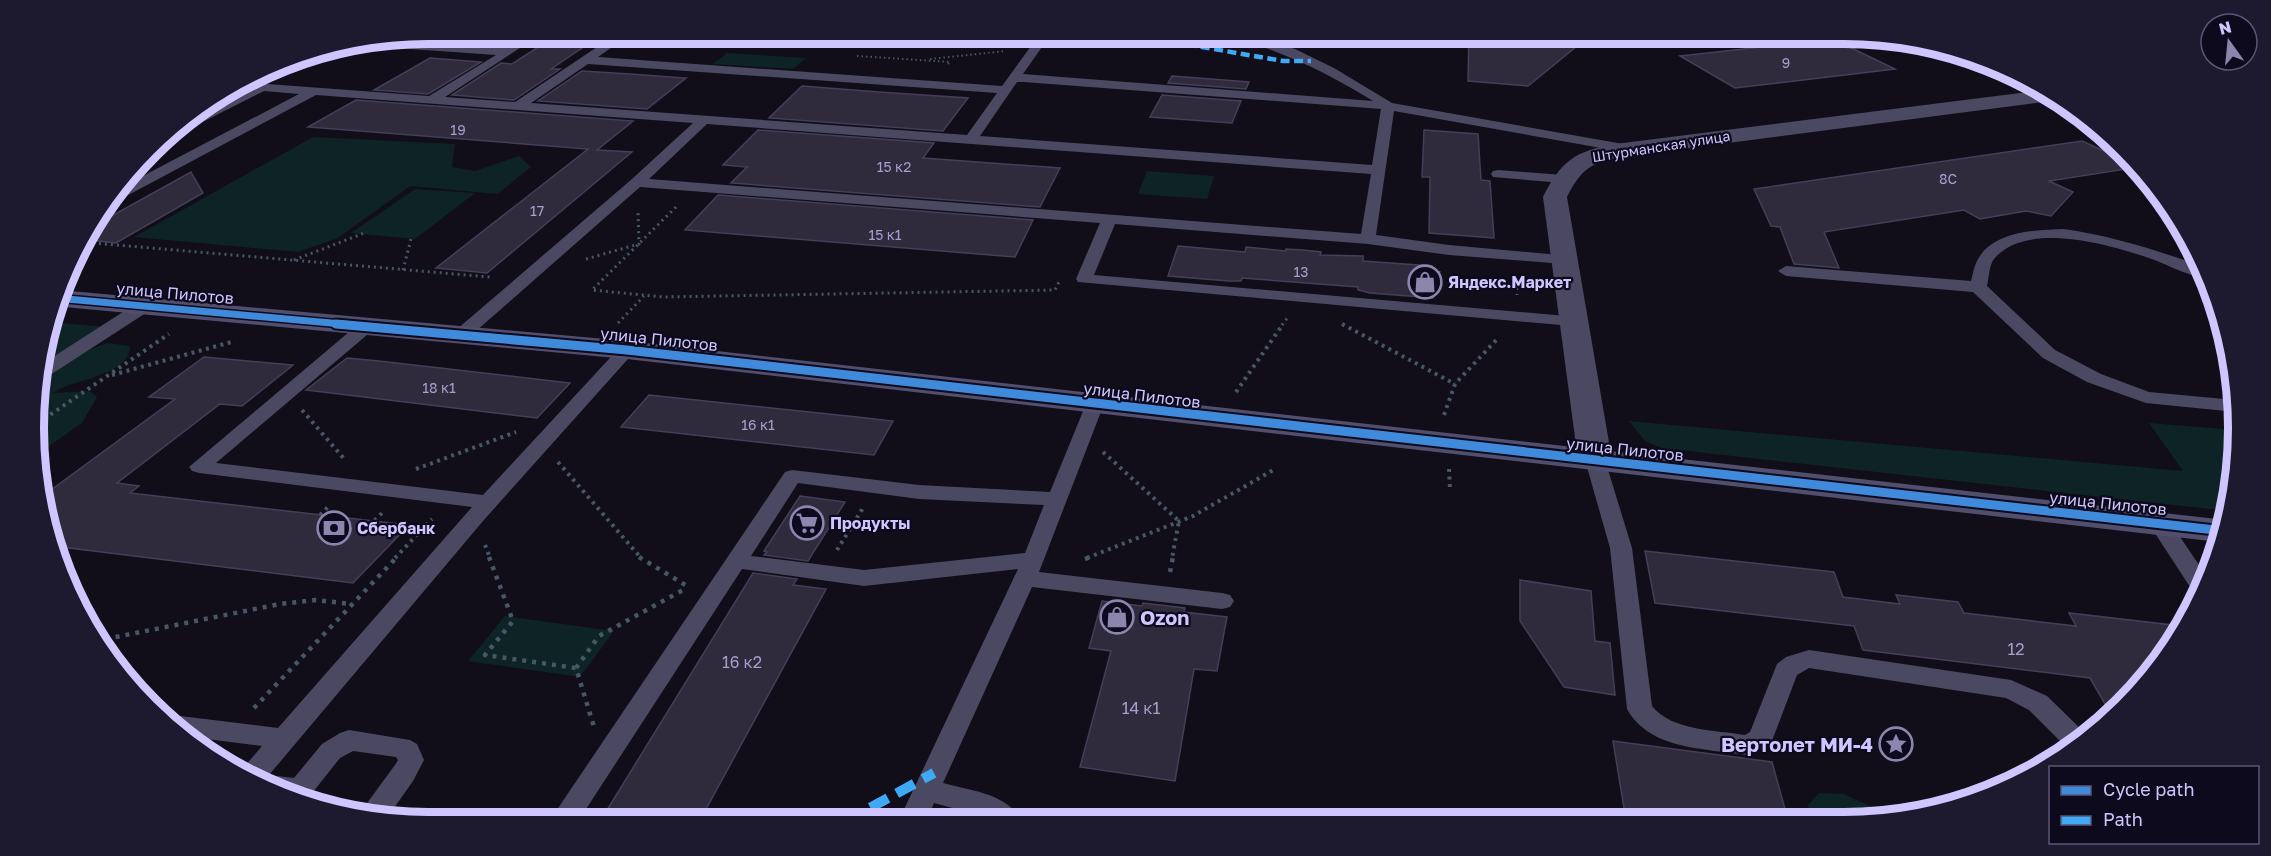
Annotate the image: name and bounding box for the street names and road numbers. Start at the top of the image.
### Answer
street label: Штурманская улица [1591,127,1731,165]
street label: улица Пилотов [115,278,235,308]
street label: улица Пилотов [599,323,719,355]
street label: улица Пилотов [1082,378,1202,412]
street label: улица Пилотов [1565,433,1685,465]
street label: улица Пилотов [2048,487,2168,519]

